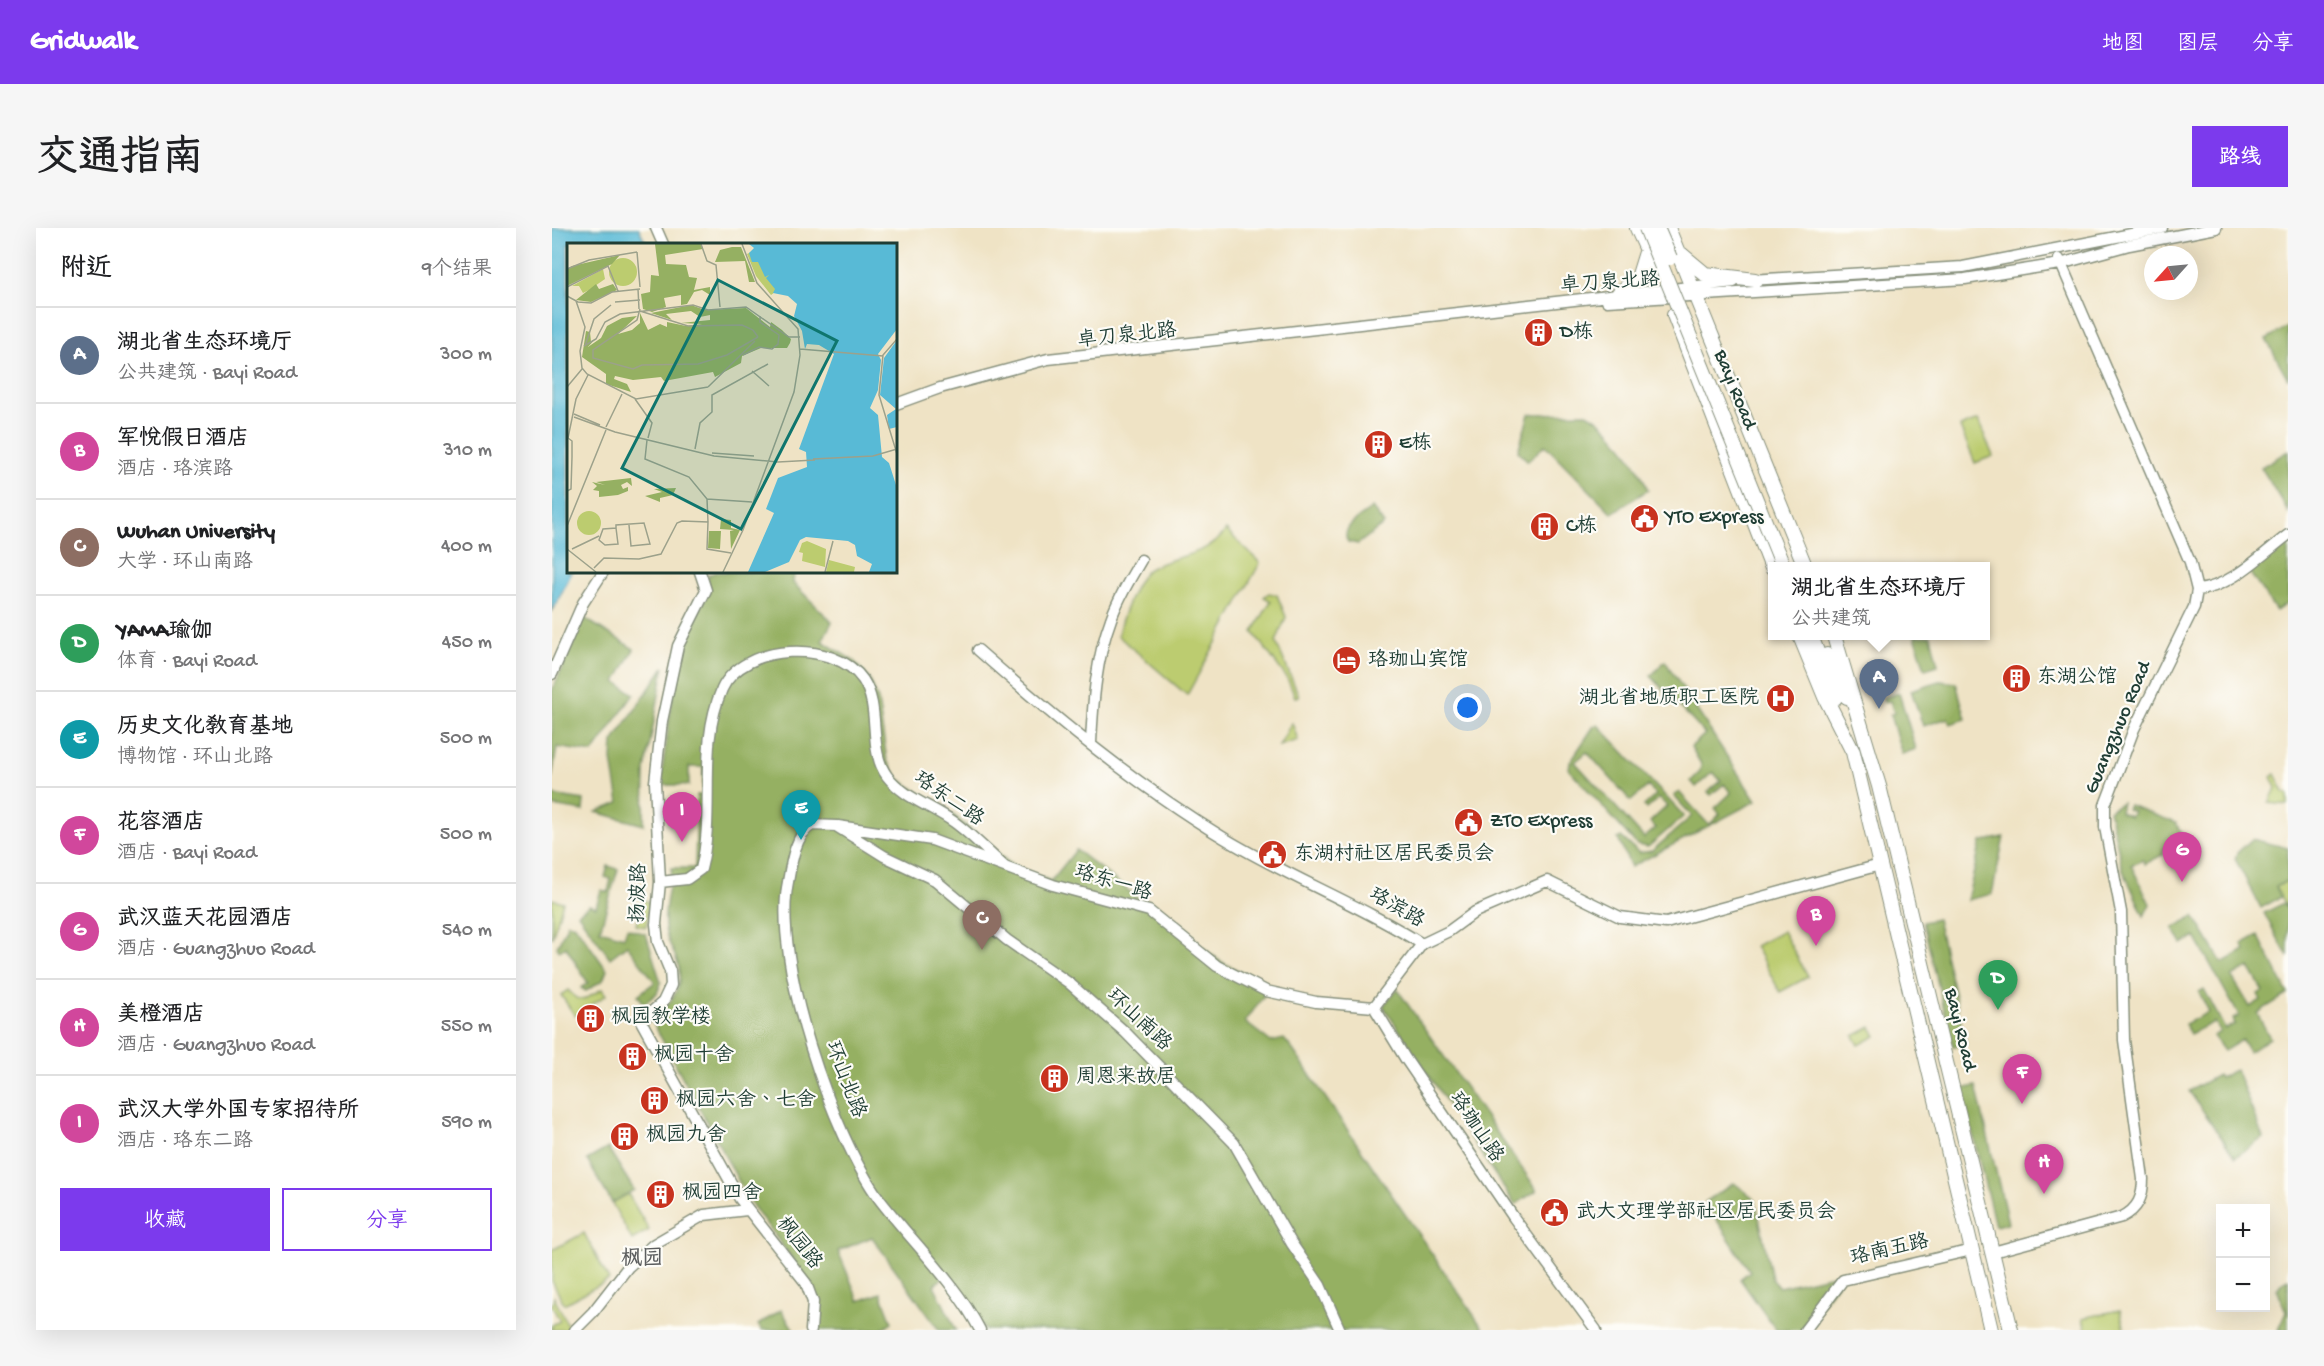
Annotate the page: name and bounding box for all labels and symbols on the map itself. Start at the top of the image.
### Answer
inset map [567,243,897,573]
north arrow [2144,246,2198,300]
street label: 卓刀泉北路 [1559,267,1662,299]
building icon: D栋 [1523,317,1555,349]
street label: 卓刀泉北路 [1076,318,1179,354]
place label: D栋 [1558,321,1593,345]
street label: Bayi Road [1707,346,1761,435]
building icon: E栋 [1362,428,1394,460]
place label: E栋 [1399,432,1431,456]
public building icon: YTO Express [1628,502,1660,534]
place label: YTO Express [1663,507,1764,530]
building icon: C栋 [1529,511,1561,543]
place label: C栋 [1566,515,1597,539]
hotel icon: 珞珈山宾馆 [1331,645,1363,677]
place label: 珞珈山宾馆 [1368,648,1468,673]
street label: Guangzhuo Road [2081,656,2158,798]
pin: A [1860,660,1898,709]
building icon: 东湖公馆 [2000,662,2032,694]
place label: 东湖公馆 [2037,665,2117,690]
hospital icon: 湖北省地质职工医院 [1764,683,1796,715]
place label: 湖北省地质职工医院 [1579,686,1759,711]
your location [1453,693,1482,722]
street label: 珞东二路 [909,766,989,833]
pin: E [782,790,820,840]
pin: I [662,792,702,842]
public building icon: ZTO Express [1453,806,1485,838]
place label: ZTO Express [1490,811,1593,834]
pin: G [2162,832,2202,882]
public building icon: 东湖村社区居民委员会 [1257,839,1289,871]
place label: 东湖村社区居民委员会 [1294,842,1494,867]
street label: 珞东一路 [1071,859,1156,907]
street label: 扬波路 [625,862,653,923]
street label: 珞滨路 [1364,882,1430,934]
pin: B [1796,896,1836,946]
pin: C [962,900,1002,950]
pin: D [1978,960,2018,1010]
street label: 环山南路 [1101,984,1177,1057]
street label: Bayi Road [1937,986,1981,1076]
building icon: 枫园教学楼 [574,1002,606,1034]
place label: 枫园教学楼 [611,1005,711,1030]
street label: 环山北路 [819,1038,871,1122]
building icon: 枫园十舍 [617,1040,649,1072]
place label: 枫园十舍 [654,1043,734,1068]
pin: F [2002,1054,2042,1104]
building icon: 周恩来故居 [1039,1062,1071,1094]
place label: 周恩来故居 [1076,1065,1176,1090]
building icon: 枫园六舍、七舍 [639,1085,671,1117]
street label: 珞珈山路 [1443,1087,1509,1168]
place label: 枫园六舍、七舍 [676,1088,816,1113]
building icon: 枫园九舍 [609,1120,641,1152]
place label: 枫园九舍 [646,1123,726,1148]
pin: H [2024,1144,2064,1194]
building icon: 枫园四舍 [645,1178,677,1210]
place label: 枫园四舍 [682,1181,762,1206]
public building icon: 武大文理学部社区居民委员会 [1539,1197,1571,1229]
place label: 武大文理学部社区居民委员会 [1576,1200,1836,1225]
street label: 枫园路 [770,1212,828,1276]
street label: 珞南五路 [1848,1229,1933,1271]
district label: 枫园 [621,1247,663,1273]

